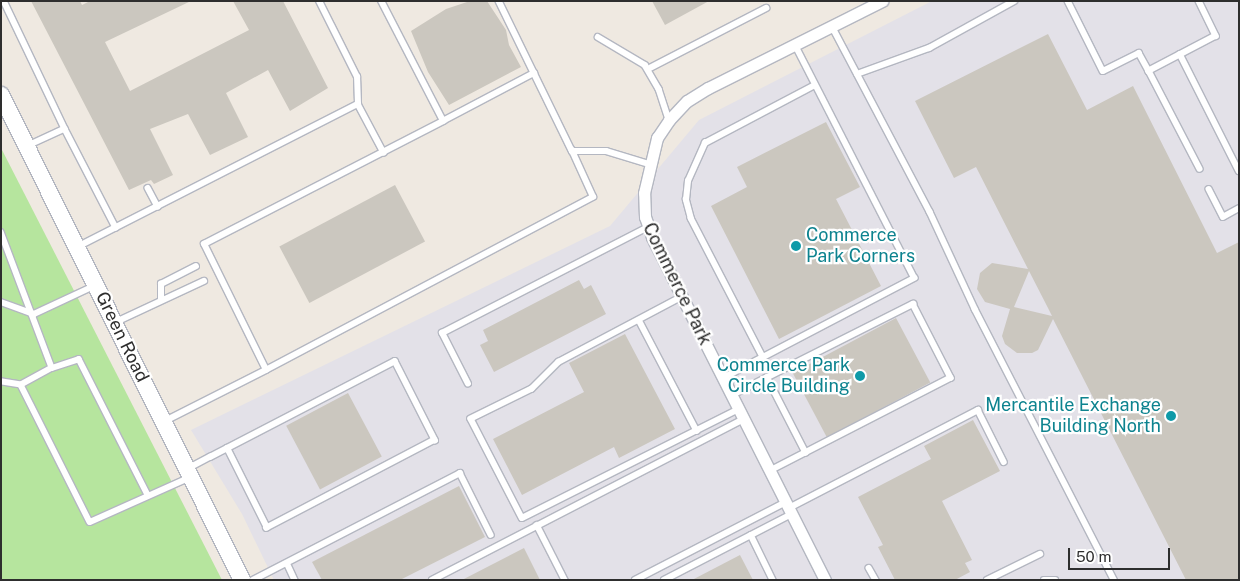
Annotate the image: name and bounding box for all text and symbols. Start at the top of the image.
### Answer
street label: Commerce Park [638,219,716,349]
place label: Commerce Park Corners [806,225,915,268]
marker: Commerce Park Corners [790,240,802,252]
street label: Green Road [91,288,153,386]
place label: Commerce Park Circle Building [717,355,850,398]
marker: Commerce Park Circle Building [854,370,866,382]
place label: Mercantile Exchange Building North [985,395,1161,438]
marker: Mercantile Exchange Building North [1165,410,1177,422]
scale bar [1070,538,1172,570]
text: 50 m [1076,548,1111,565]

